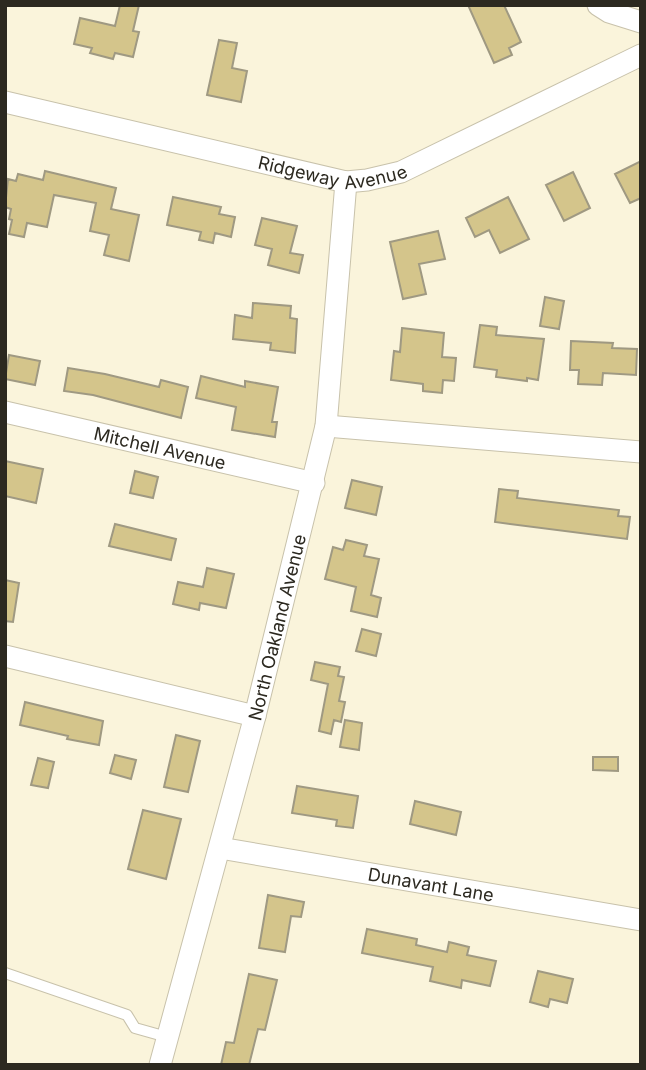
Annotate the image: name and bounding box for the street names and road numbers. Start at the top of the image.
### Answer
street label: Ridgeway Avenue [256,151,410,193]
street label: Mitchell Avenue [92,422,228,473]
street label: North Oakland Avenue [244,532,310,723]
street label: Dunavant Lane [366,863,495,905]

